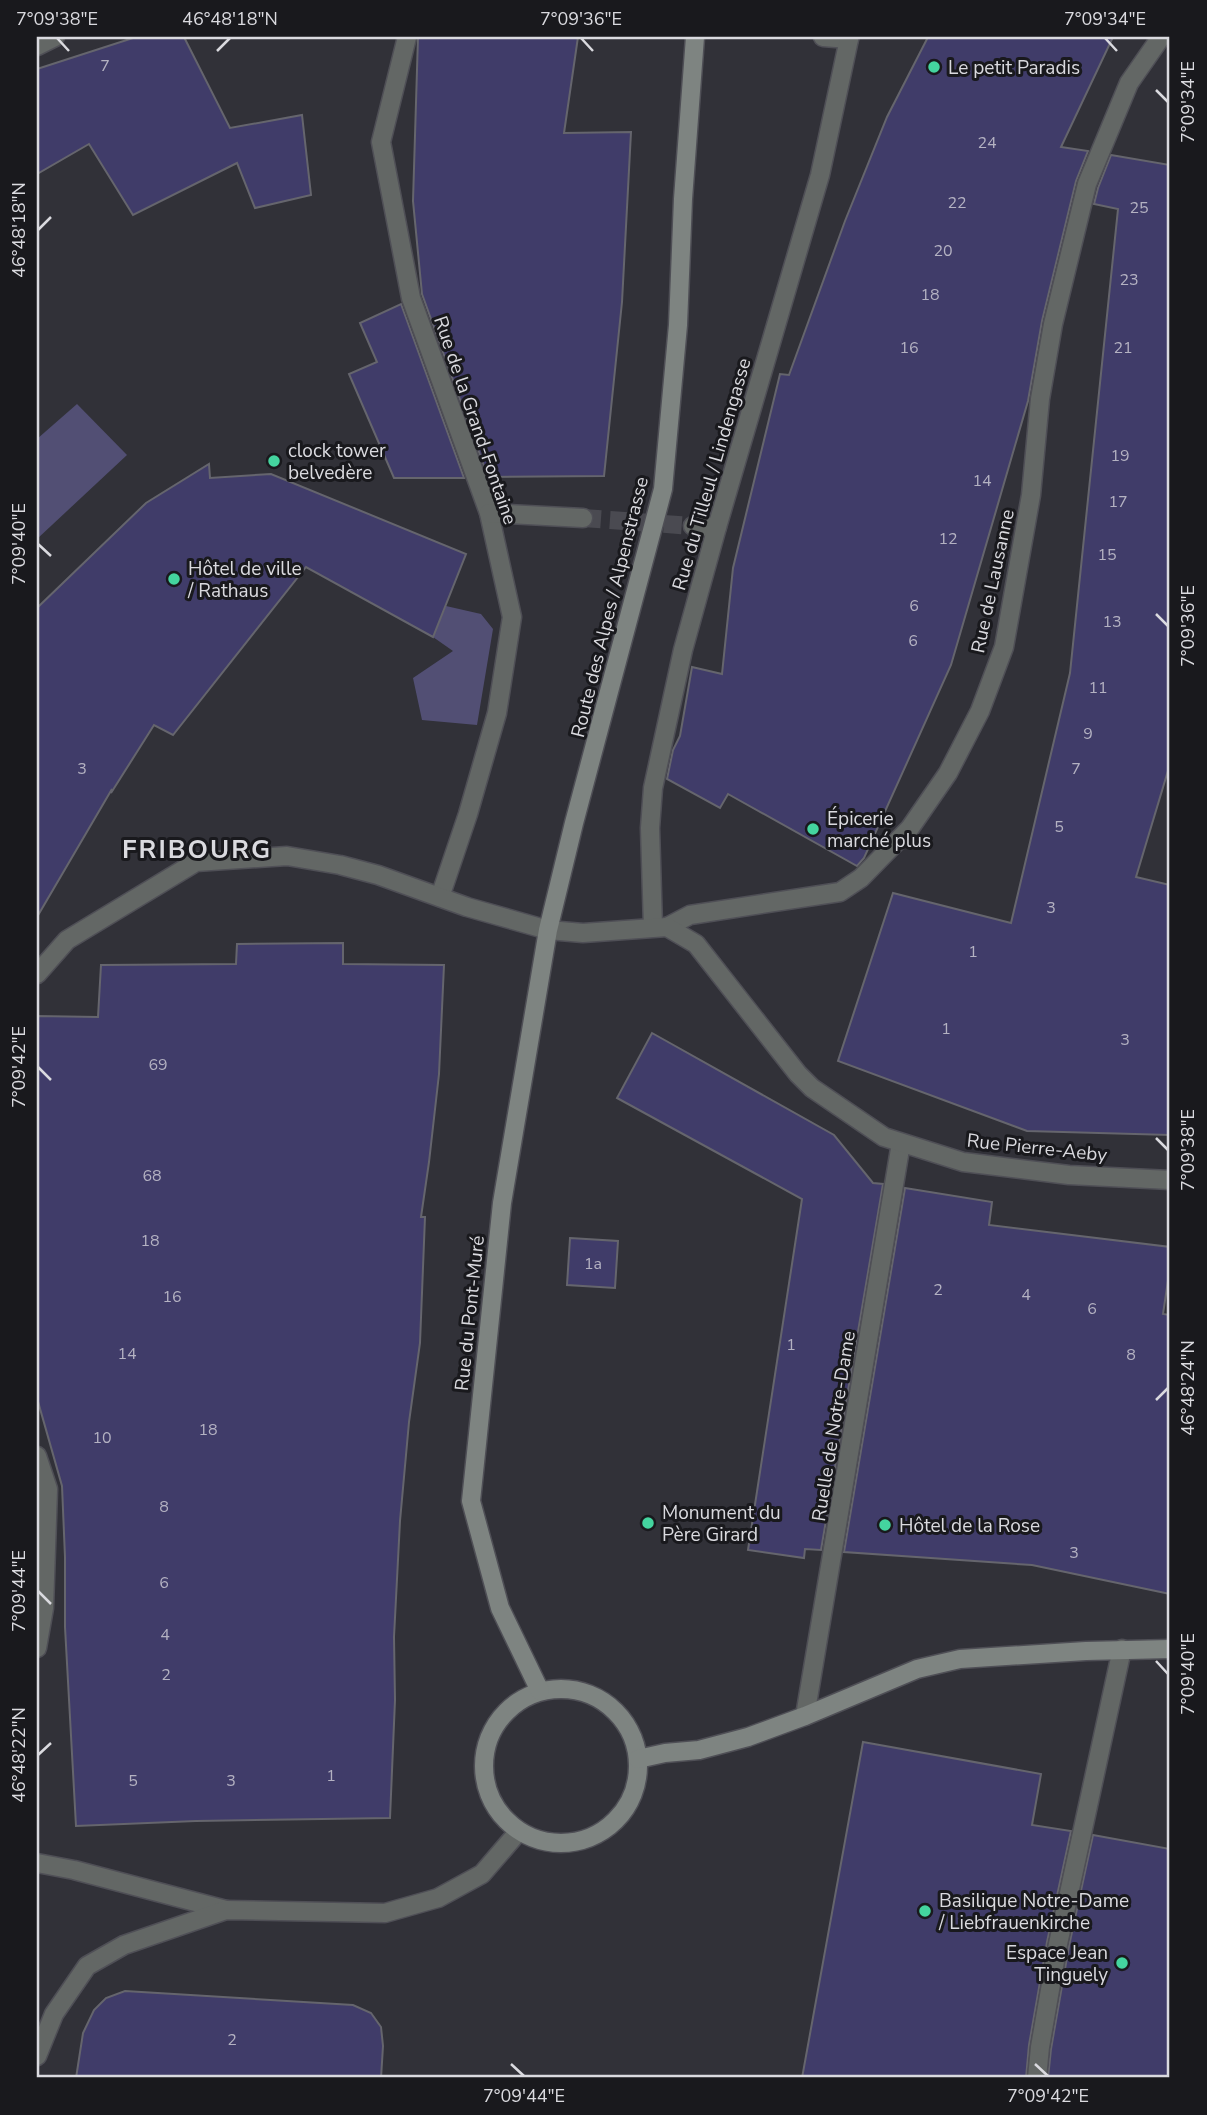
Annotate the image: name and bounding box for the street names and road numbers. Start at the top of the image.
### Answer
street label: Rue de la Grand-Fontaine [427,313,523,528]
street label: Rue du Tilleul / Lindengasse [666,355,758,594]
street label: Route des Alpes / Alpenstrasse [565,474,655,740]
street label: Rue de Lausanne [965,507,1021,656]
street label: Rue Pierre-Aeby [965,1128,1109,1168]
street label: Rue du Pont-Muré [449,1234,491,1392]
street label: Ruelle de Notre-Dame [806,1329,862,1523]

